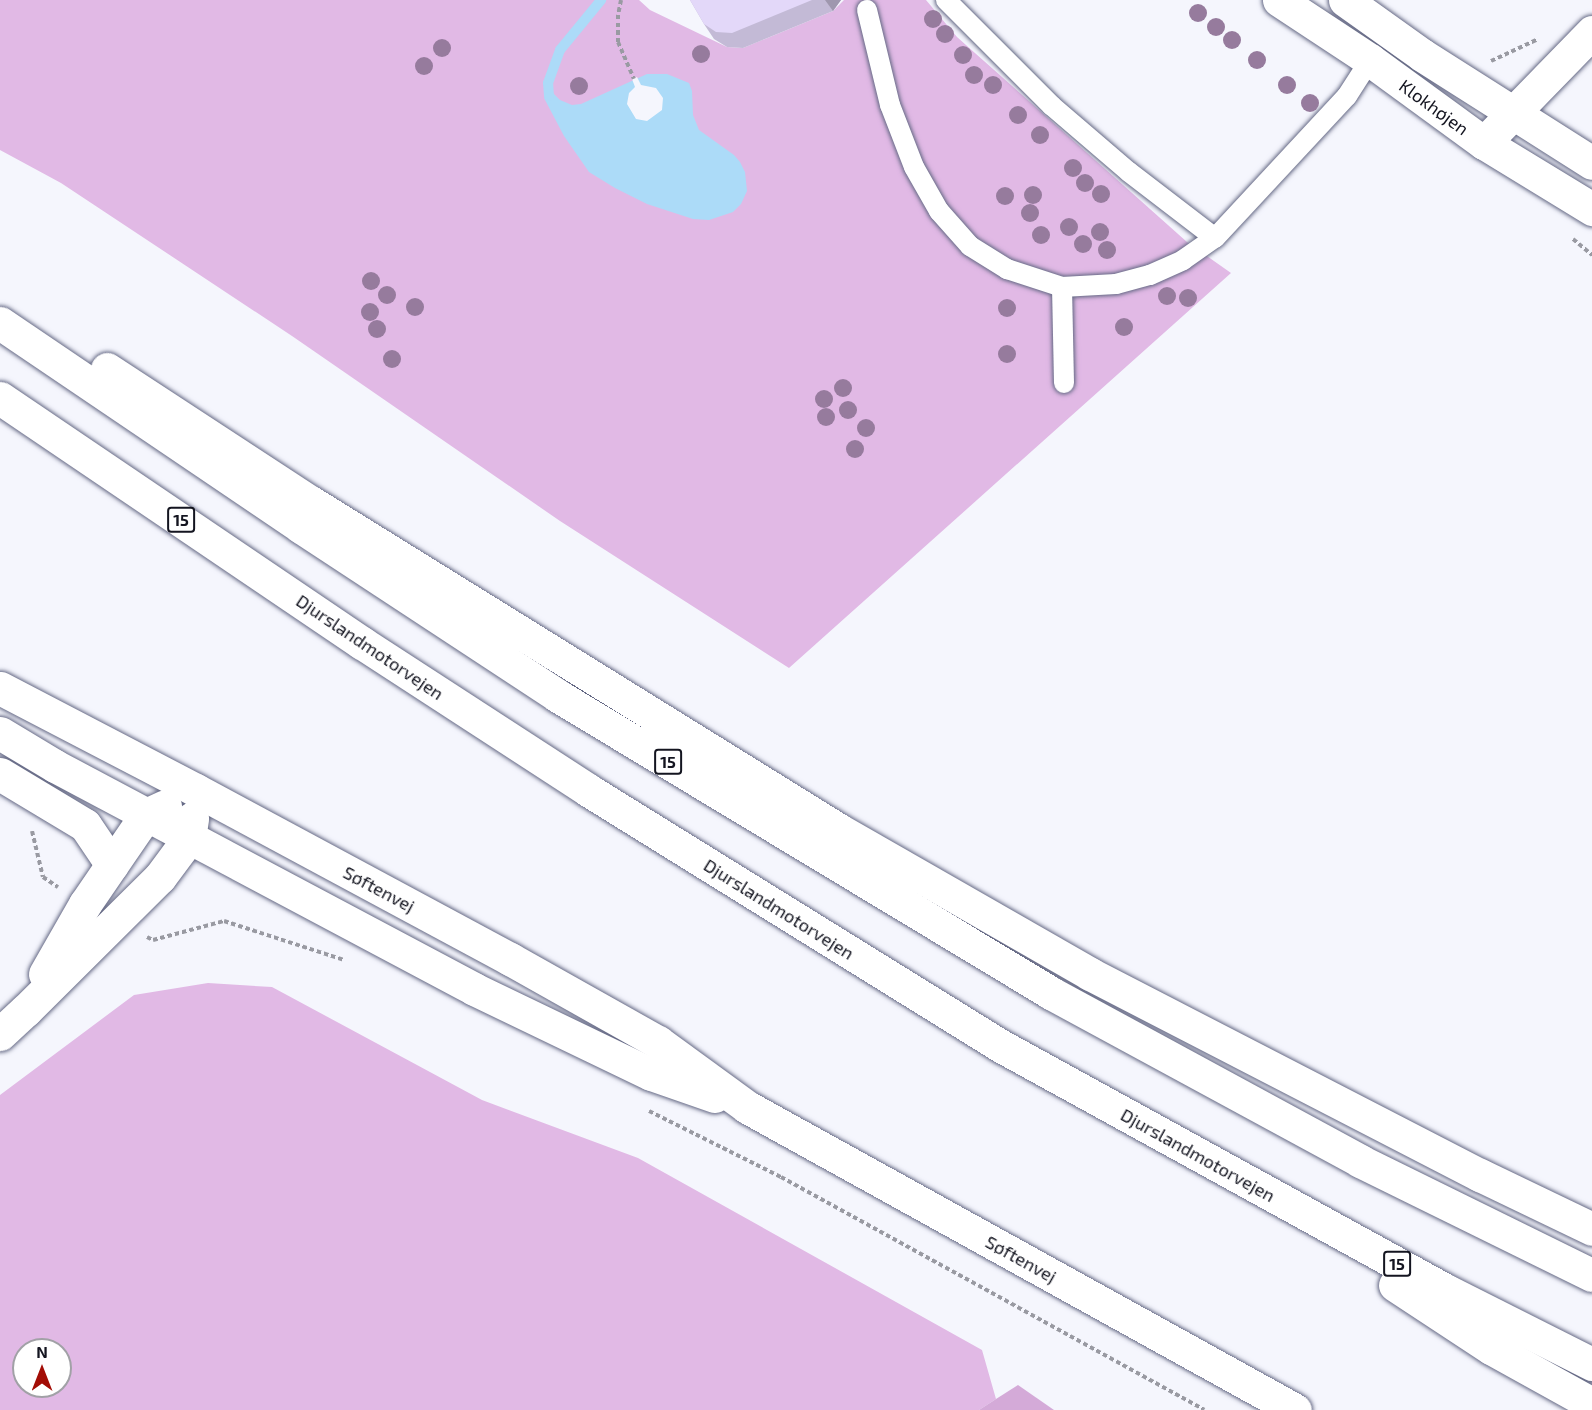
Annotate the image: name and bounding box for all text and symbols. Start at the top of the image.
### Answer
street label: Klokhøjen [1395,75,1473,139]
road number: 15 [166,507,196,533]
street label: Djurslandmotorvejen [292,590,448,704]
road number: 15 [653,749,683,775]
street label: Djurslandmotorvejen [700,854,858,964]
street label: Søftenvej [340,861,418,917]
street label: Djurslandmotorvejen [1117,1104,1279,1206]
street label: Søftenvej [982,1231,1060,1287]
road number: 15 [1382,1251,1412,1277]
north arrow [12,1338,72,1398]
text: N [36,1342,48,1361]

